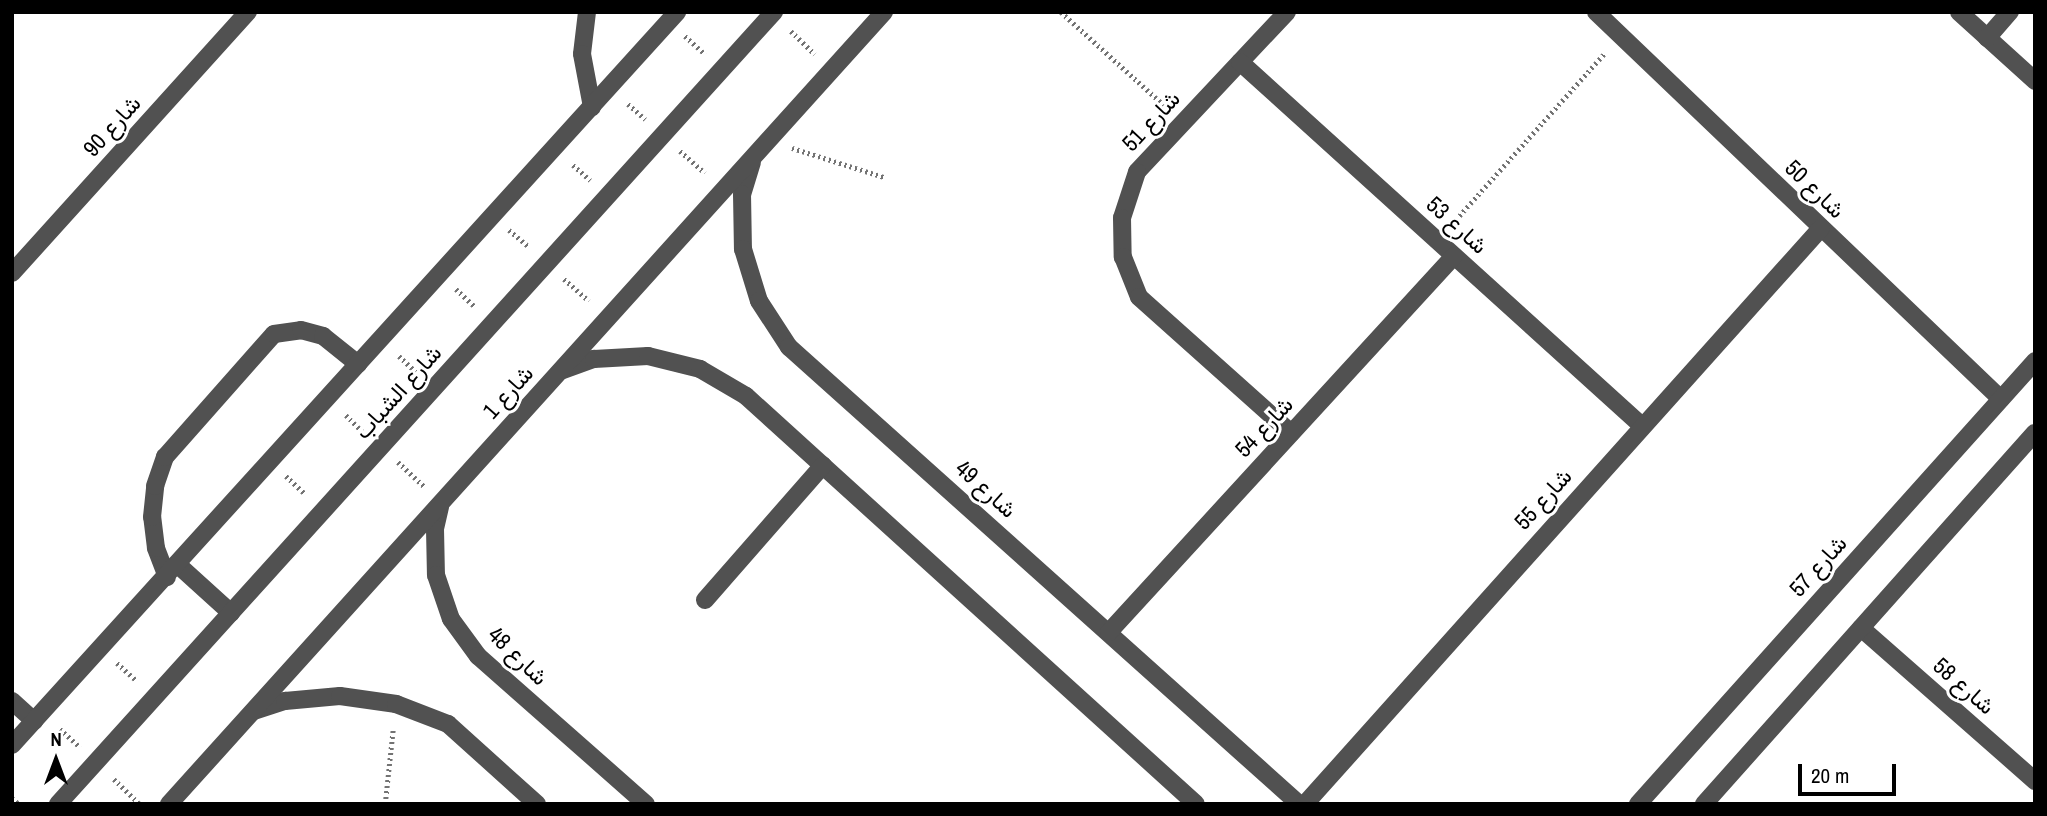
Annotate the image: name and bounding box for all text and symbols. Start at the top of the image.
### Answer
street label: شارع 51 [1116,85,1186,157]
street label: شارع 90 [77,90,147,162]
street label: شارع 50 [1779,154,1851,224]
street label: شارع 53 [1421,190,1493,260]
street label: شارع الشباب [349,339,447,445]
street label: شارع 1 [477,360,539,424]
street label: شارع 54 [1229,391,1299,463]
street label: شارع 49 [950,454,1022,524]
street label: شارع 55 [1508,463,1578,535]
street label: شارع 57 [1783,530,1853,602]
street label: شارع 48 [482,621,554,691]
street label: شارع 58 [1928,652,2000,720]
north arrow [21,725,91,795]
text: N [50,726,62,752]
scale bar [1802,750,1900,794]
text: 20 m [1811,761,1849,790]

